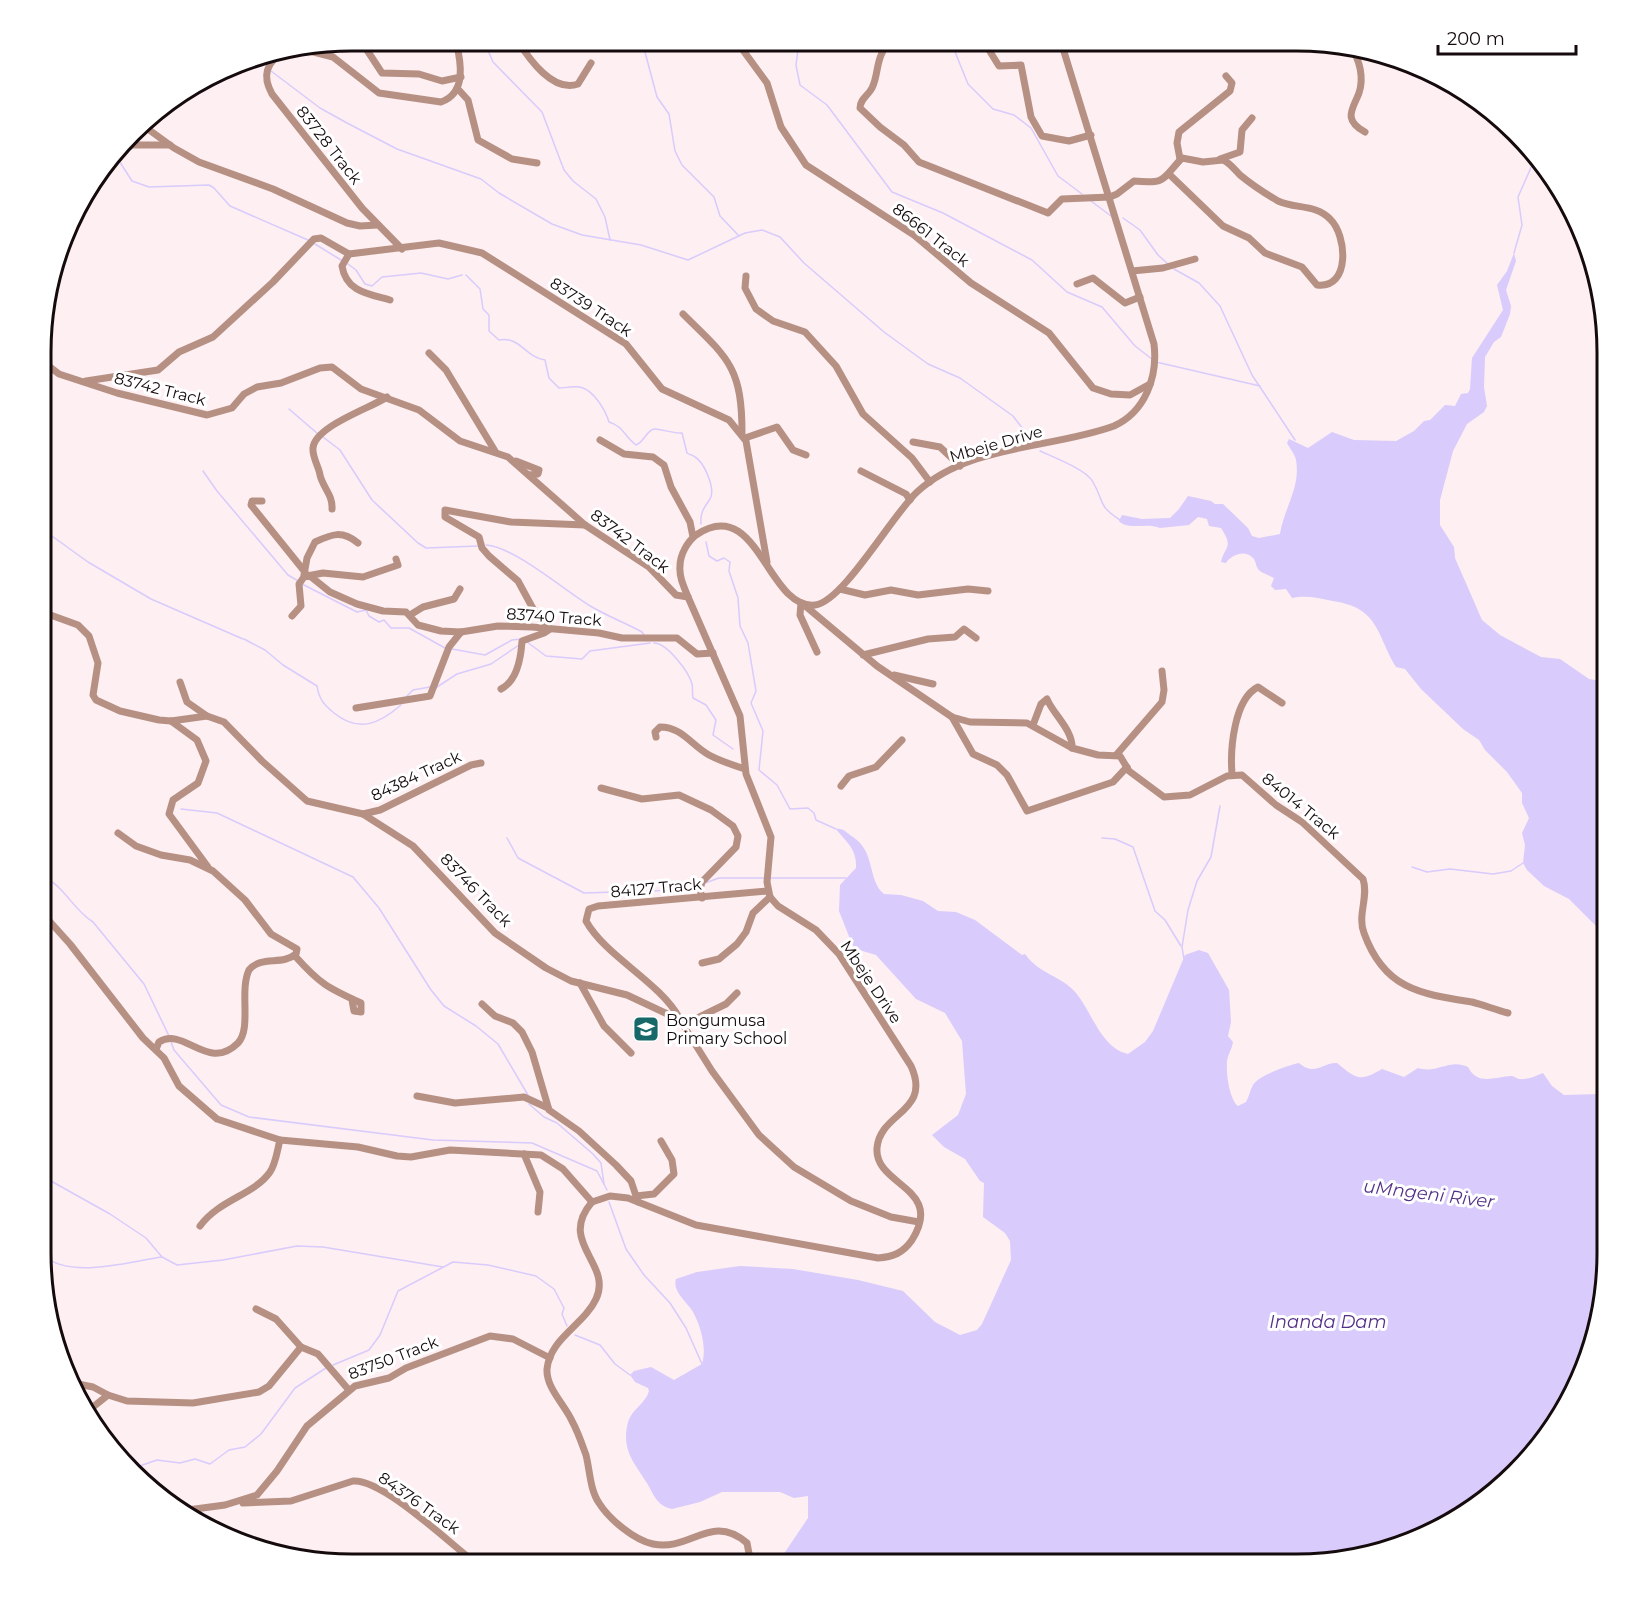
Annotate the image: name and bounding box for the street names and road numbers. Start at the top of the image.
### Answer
street label: 83728 Track [292,102,366,188]
street label: 86661 Track [889,199,973,271]
street label: 83739 Track [546,273,636,341]
street label: 83742 Track [112,368,208,410]
street label: Mbeje Drive [947,422,1045,466]
street label: 83742 Track [587,505,674,577]
street label: 83740 Track [506,604,603,630]
street label: 84384 Track [368,747,464,805]
street label: 84014 Track [1258,769,1344,843]
street label: 83746 Track [436,849,516,931]
street label: 84127 Track [610,875,703,901]
street label: Mbeje Drive [836,937,906,1027]
street label: 83750 Track [345,1332,441,1384]
street label: 84376 Track [375,1468,464,1538]

